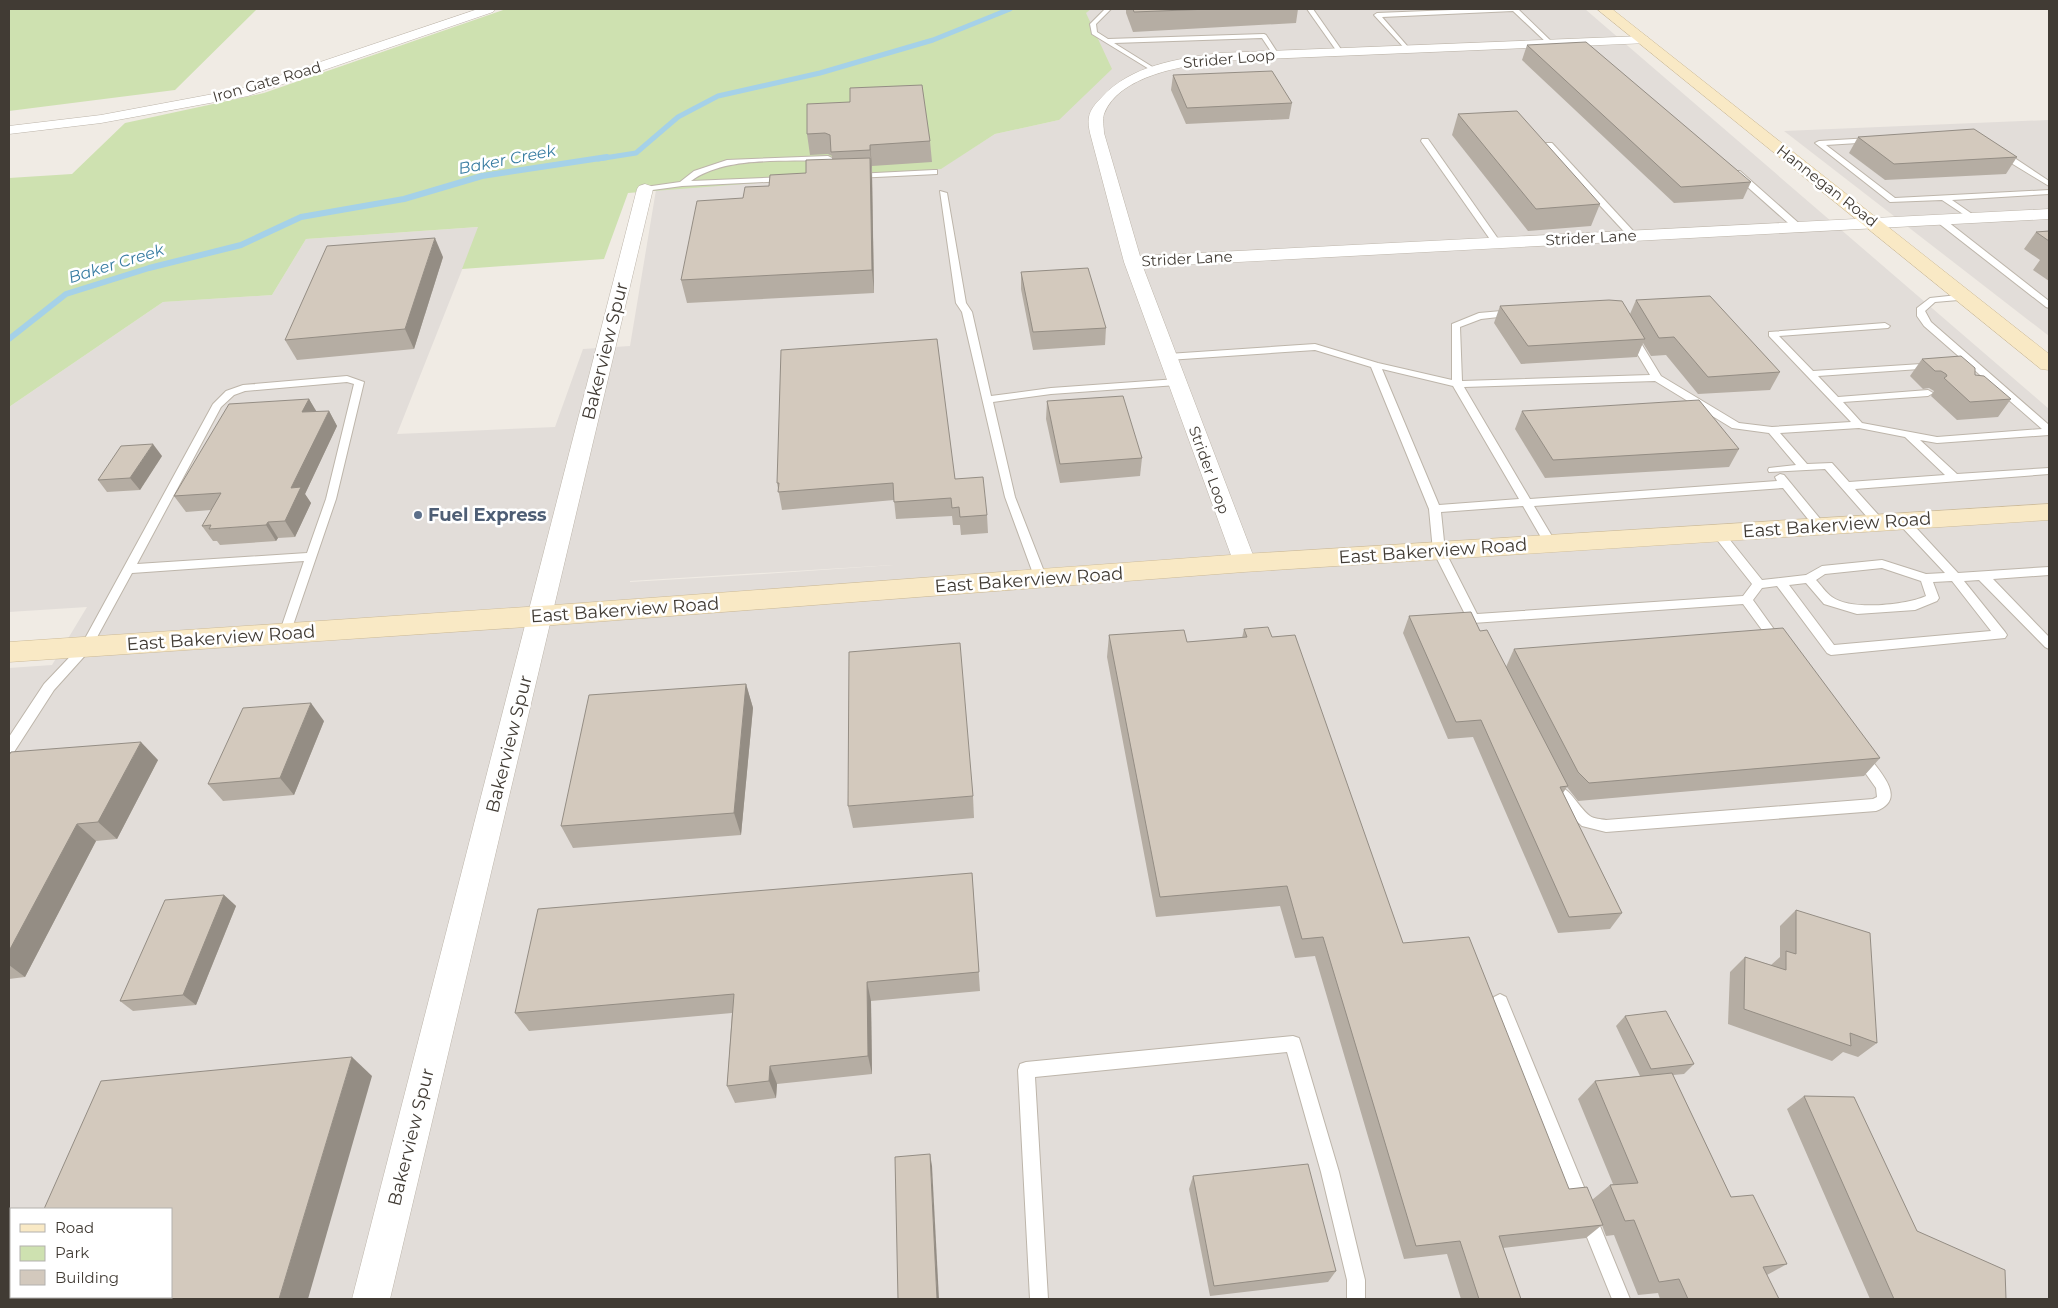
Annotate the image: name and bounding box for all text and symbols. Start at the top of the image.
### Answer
street label: Strider Loop [1182,45,1276,72]
street label: Iron Gate Road [210,57,323,106]
water label: Baker Creek [457,140,559,178]
street label: Hannegan Road [1773,140,1882,231]
street label: Strider Lane [1545,226,1637,249]
water label: Baker Creek [66,239,168,287]
street label: Strider Lane [1141,247,1233,270]
street label: Bakerview Spur [577,280,633,422]
street label: Strider Loop [1185,423,1234,516]
place label: Fuel Express [428,504,547,526]
street label: East Bakerview Road [1742,507,1932,543]
marker: Fuel Express [412,509,424,521]
street label: East Bakerview Road [1338,533,1528,569]
street label: East Bakerview Road [934,562,1124,598]
street label: East Bakerview Road [530,592,720,628]
street label: East Bakerview Road [126,620,316,656]
street label: Bakerview Spur [481,673,537,815]
street label: Bakerview Spur [383,1066,439,1208]
legend [10,1208,172,1298]
text: Road [55,1218,94,1237]
text: Park [55,1243,89,1262]
text: Building [55,1268,119,1287]

